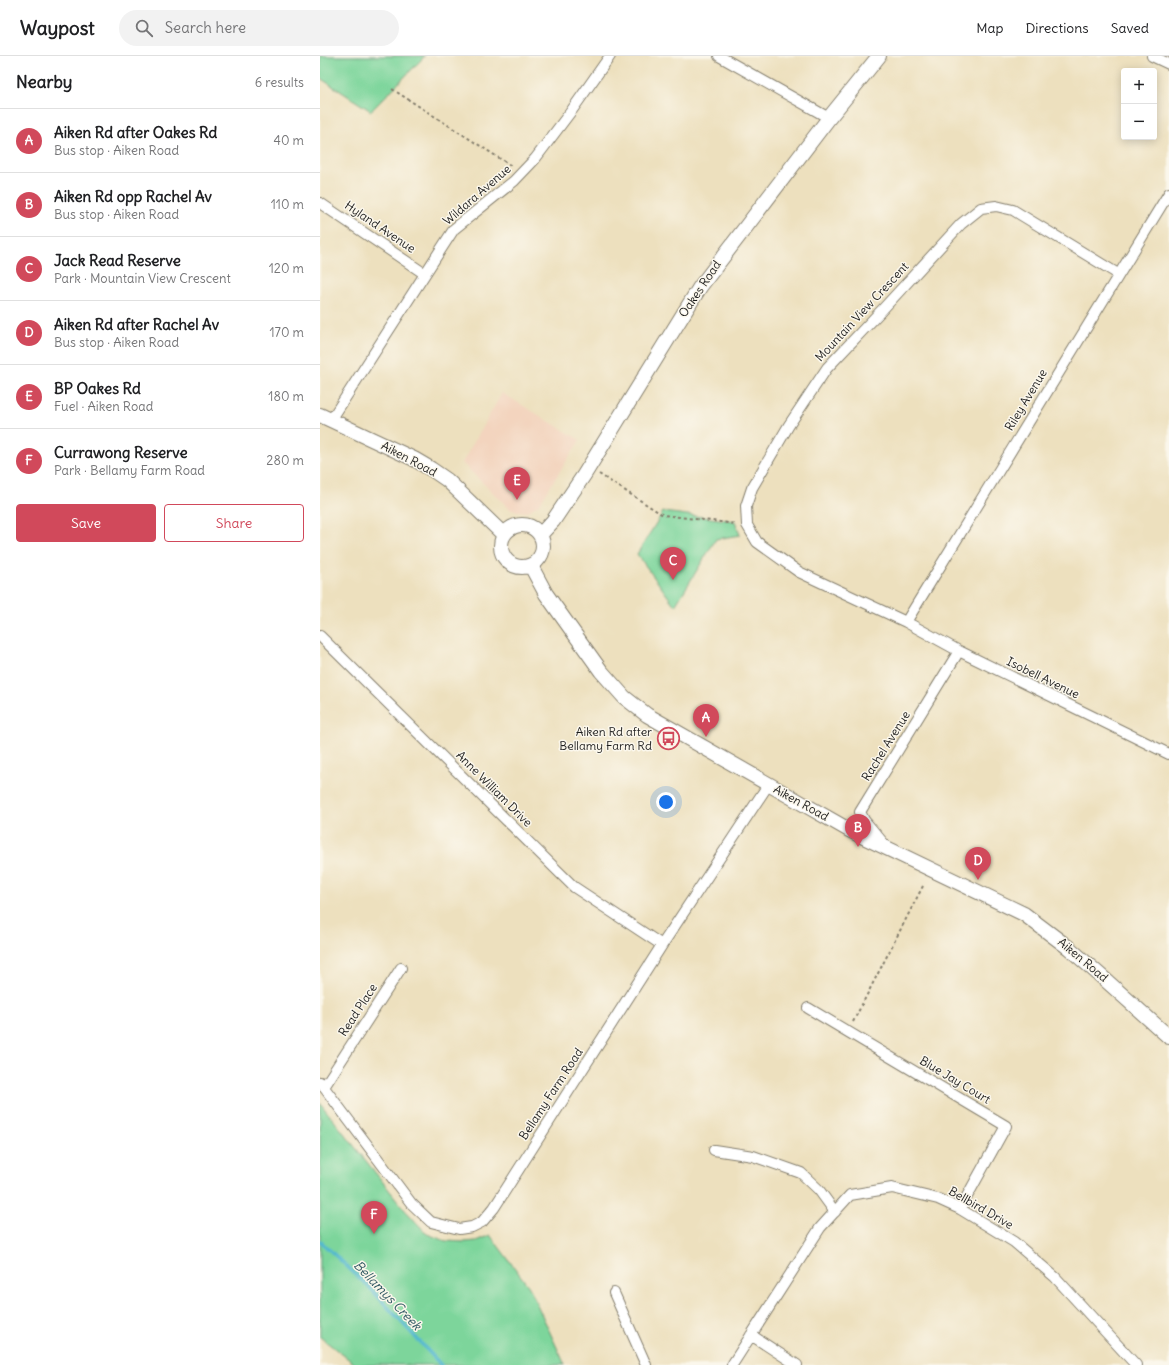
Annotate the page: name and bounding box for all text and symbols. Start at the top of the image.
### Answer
search box [119,10,399,46]
text: Waypost [20,16,95,40]
icon: search [133,17,155,39]
text: Search here [165,18,246,37]
text: Map [976,19,1003,37]
text: Directions [1025,19,1089,37]
text: Saved [1111,19,1149,37]
map controls [1121,68,1157,140]
button: + [1121,68,1157,104]
text: Nearby [16,71,72,93]
text: 6 results [255,74,304,91]
button: − [1121,104,1157,140]
text: Aiken Rd after Oakes Rd [54,123,217,142]
text: A [25,132,33,149]
text: 40 m [273,132,304,149]
text: Bus stop · Aiken Road [54,142,179,159]
street label: Wildara Avenue [440,161,514,228]
text: Aiken Rd opp Rachel Av [54,187,212,206]
text: B [25,196,33,213]
text: 110 m [271,196,304,213]
street label: Hyland Avenue [342,197,418,256]
text: Bus stop · Aiken Road [54,206,179,223]
text: Jack Read Reserve [54,251,181,270]
street label: Oakes Road [675,258,724,320]
street label: Mountain View Crescent [812,259,911,364]
text: C [25,260,33,277]
text: 120 m [269,260,304,277]
text: Park · Mountain View Crescent [54,270,231,287]
text: Aiken Rd after Rachel Av [54,315,219,334]
text: D [24,324,34,341]
text: 170 m [269,324,304,341]
text: Bus stop · Aiken Road [54,334,179,351]
street label: Riley Avenue [1001,366,1050,433]
text: BP Oakes Rd [54,379,141,398]
text: E [25,388,33,405]
text: 180 m [268,388,304,405]
text: Fuel · Aiken Road [54,398,153,415]
street label: Aiken Road [379,438,440,479]
text: Currawong Reserve [54,443,188,462]
text: F [25,452,33,469]
text: 280 m [266,452,304,469]
text: Park · Bellamy Farm Road [54,462,205,479]
pin: E [504,467,530,500]
button: Save [16,504,156,542]
button: Share [164,504,304,542]
pin: C [660,547,686,580]
street label: Isobell Avenue [1004,653,1082,702]
pin: A [693,704,719,737]
street label: Rachel Avenue [858,708,913,783]
place label: Aiken Rd after Bellamy Farm Rd [559,724,652,753]
bus stop icon: Aiken Rd after Bellamy Farm Rd [655,726,681,752]
street label: Anne William Drive [453,748,535,830]
street label: Aiken Road [771,781,831,824]
your location [656,792,676,812]
pin: B [845,814,871,847]
pin: D [965,847,991,880]
street label: Aiken Road [1055,934,1111,985]
street label: Read Place [335,981,380,1039]
street label: Bellamy Farm Road [515,1045,586,1142]
street label: Blue Jay Court [917,1053,993,1107]
street label: Bellbird Drive [946,1183,1016,1232]
pin: F [361,1201,387,1234]
water label: Bellamys Creek [350,1257,426,1335]

